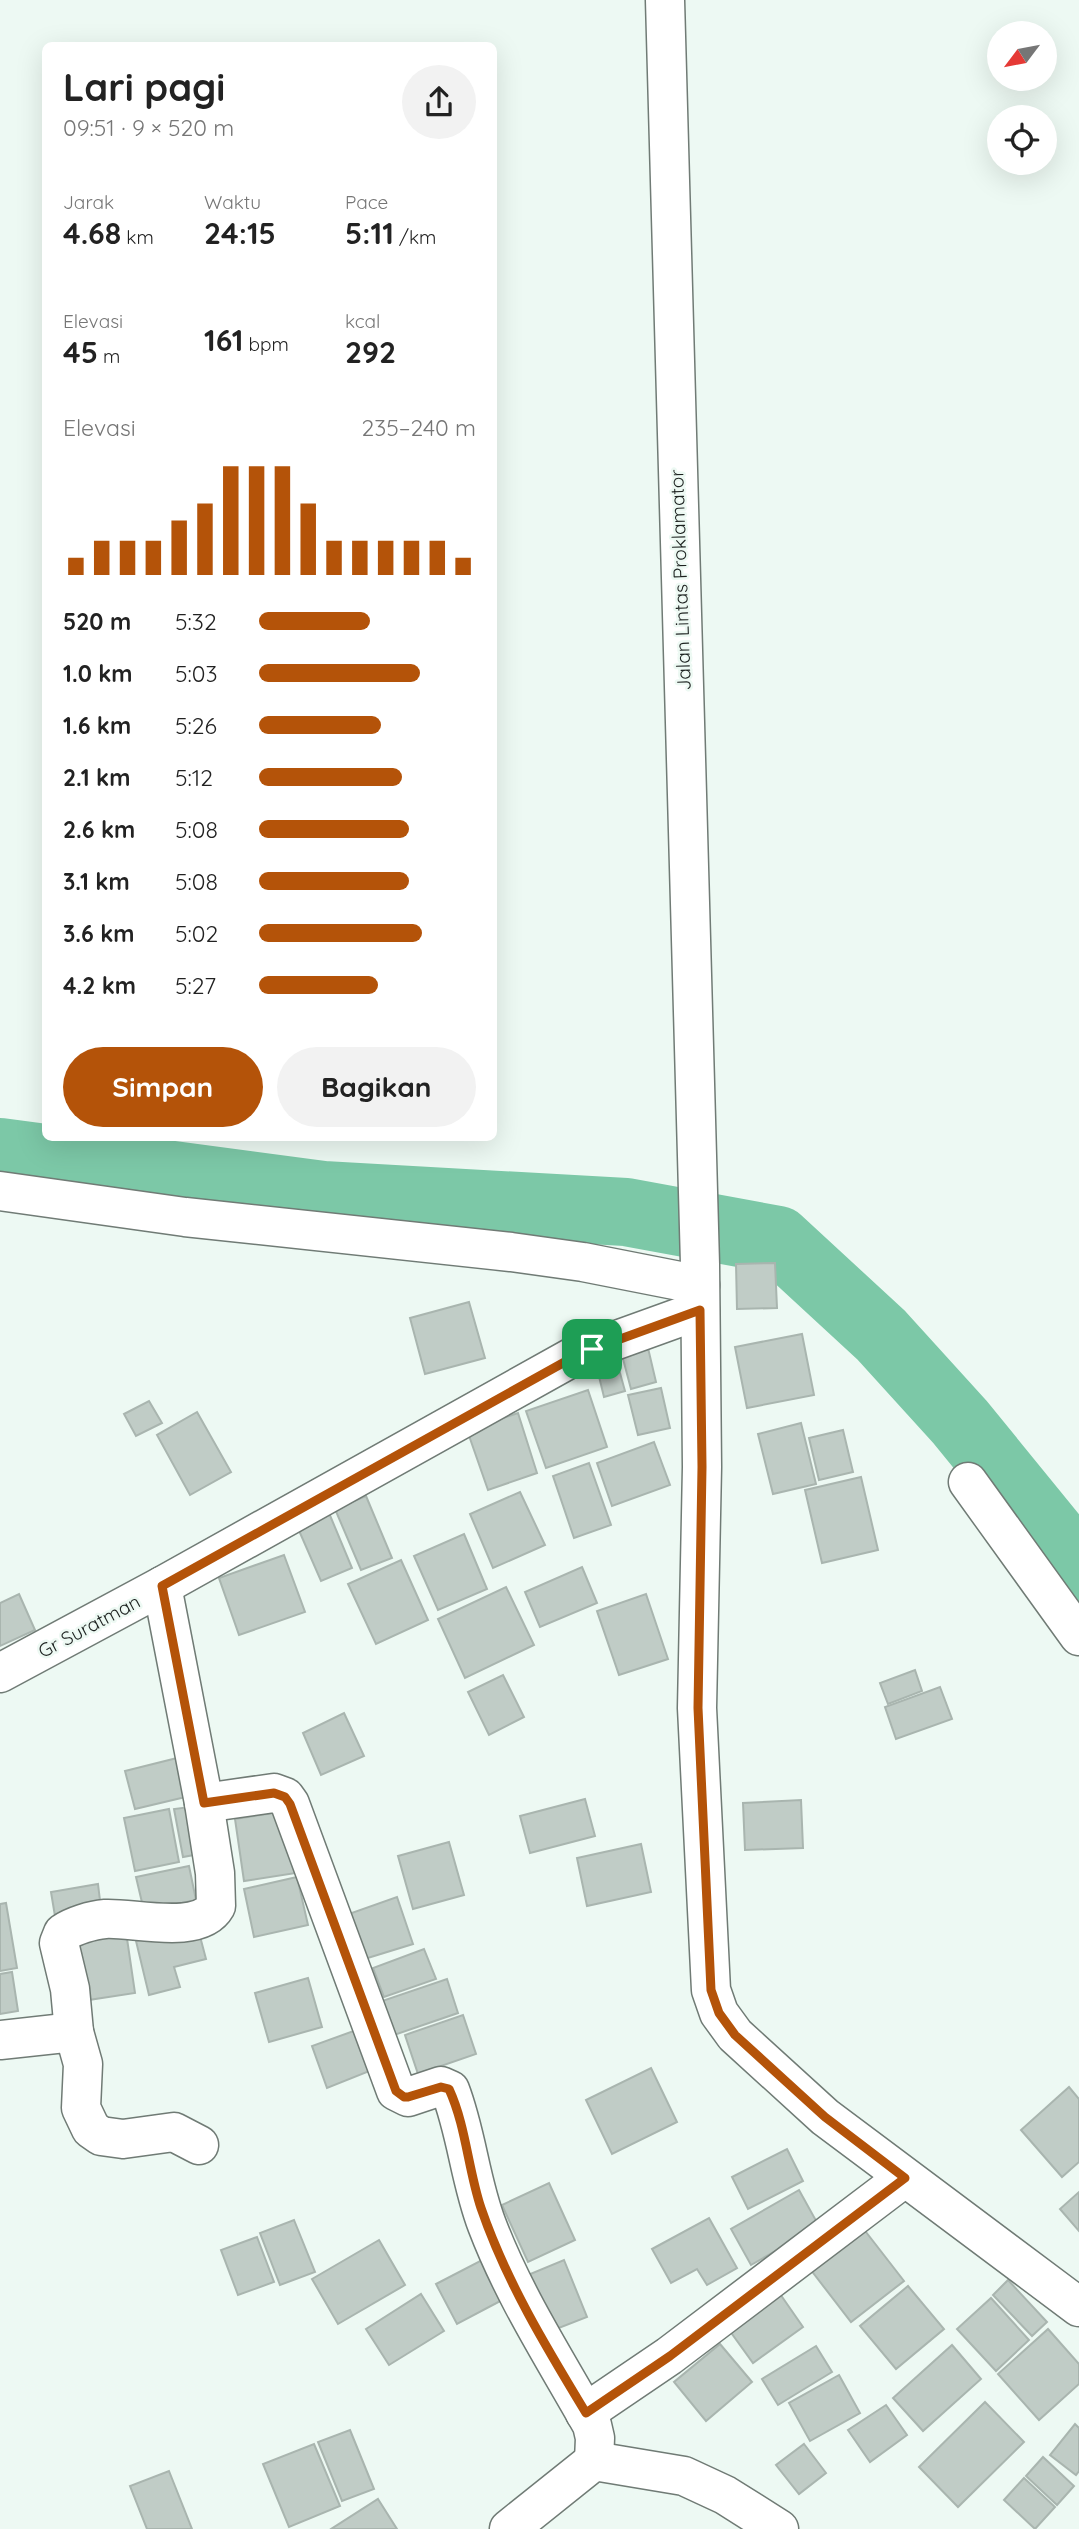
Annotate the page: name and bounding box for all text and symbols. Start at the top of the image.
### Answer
north arrow [987,21,1057,91]
map controls [987,21,1057,175]
text: Lari pagi [63,63,225,111]
button: share [402,65,476,139]
button: locate [987,105,1057,175]
text: 09:51 · 9 × 520 m [63,113,234,142]
text: Jarak [63,190,114,214]
text: Waktu [204,190,261,214]
text: Pace [345,190,388,214]
text: 4.68 [63,214,121,252]
text: 24:15 [204,214,276,252]
text: 5:11 [345,214,394,252]
text: km [121,225,154,249]
text: /km [394,225,436,249]
text: Elevasi [63,309,123,333]
text: kcal [345,309,380,333]
text: 161 [204,321,243,359]
text: bpm [243,332,289,356]
text: 45 [63,333,98,371]
text: 292 [345,333,396,371]
text: m [98,344,120,368]
text: Elevasi [63,413,136,442]
text: 235–240 m [361,413,476,442]
street label: Jalan Lintas Proklamator [664,468,696,691]
text: 520 m [63,607,131,636]
text: 5:32 [175,607,217,636]
text: 1.0 km [63,659,133,688]
text: 5:03 [175,659,218,688]
text: 1.6 km [63,711,131,740]
text: 5:26 [175,711,217,740]
text: 2.1 km [63,763,130,792]
text: 5:12 [175,763,213,792]
text: 2.6 km [63,815,135,844]
text: 5:08 [175,815,218,844]
text: 3.1 km [63,867,130,896]
text: 5:08 [175,867,218,896]
text: 3.6 km [63,919,135,948]
text: 5:02 [175,919,218,948]
text: 4.2 km [63,971,136,1000]
text: 5:27 [175,971,216,1000]
button: Simpan [63,1047,263,1127]
button: Bagikan [277,1047,476,1127]
pin [562,1319,622,1379]
icon: arrive [573,1330,611,1368]
street label: Gr Suratman [34,1589,144,1663]

